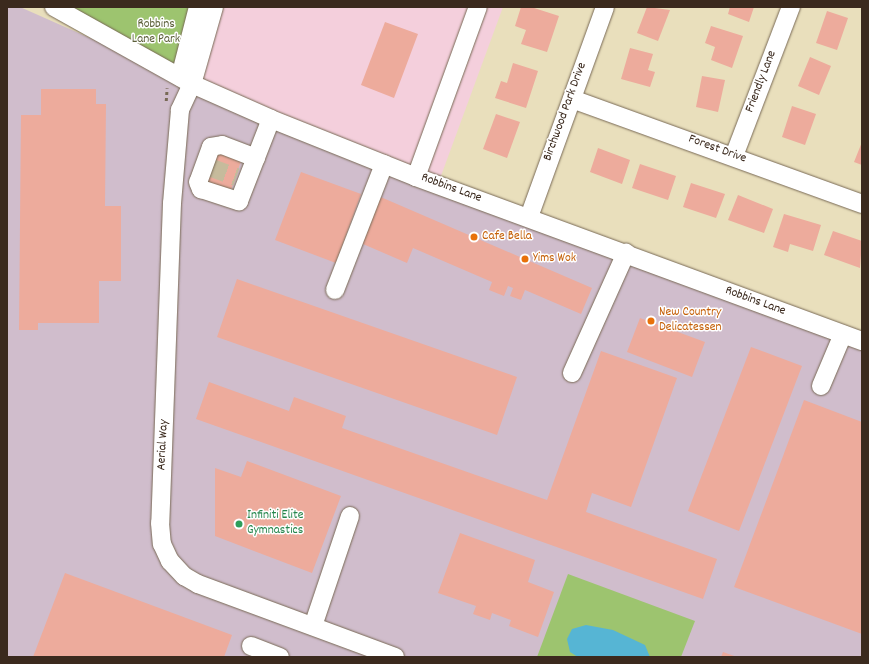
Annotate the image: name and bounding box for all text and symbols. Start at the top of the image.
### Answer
park label: Robbins Lane Park [132,18,180,49]
street label: Friendly Lane [743,49,781,115]
street label: Birchwood Park Drive [541,61,591,163]
street label: Forest Drive [686,132,748,168]
street label: Robbins Lane [419,171,483,207]
place label: Cafe Bella [482,229,532,245]
marker: Cafe Bella [469,232,479,242]
place label: Yims Wok [533,251,576,267]
marker: Yims Wok [520,254,530,264]
street label: Robbins Lane [723,284,787,320]
place label: New Country Delicatessen [659,306,721,337]
marker: New Country Delicatessen [646,316,656,326]
street label: Aerial Way [155,419,173,471]
place label: Infiniti Elite Gymnastics [247,509,303,540]
marker: Infiniti Elite Gymnastics [234,519,244,529]

